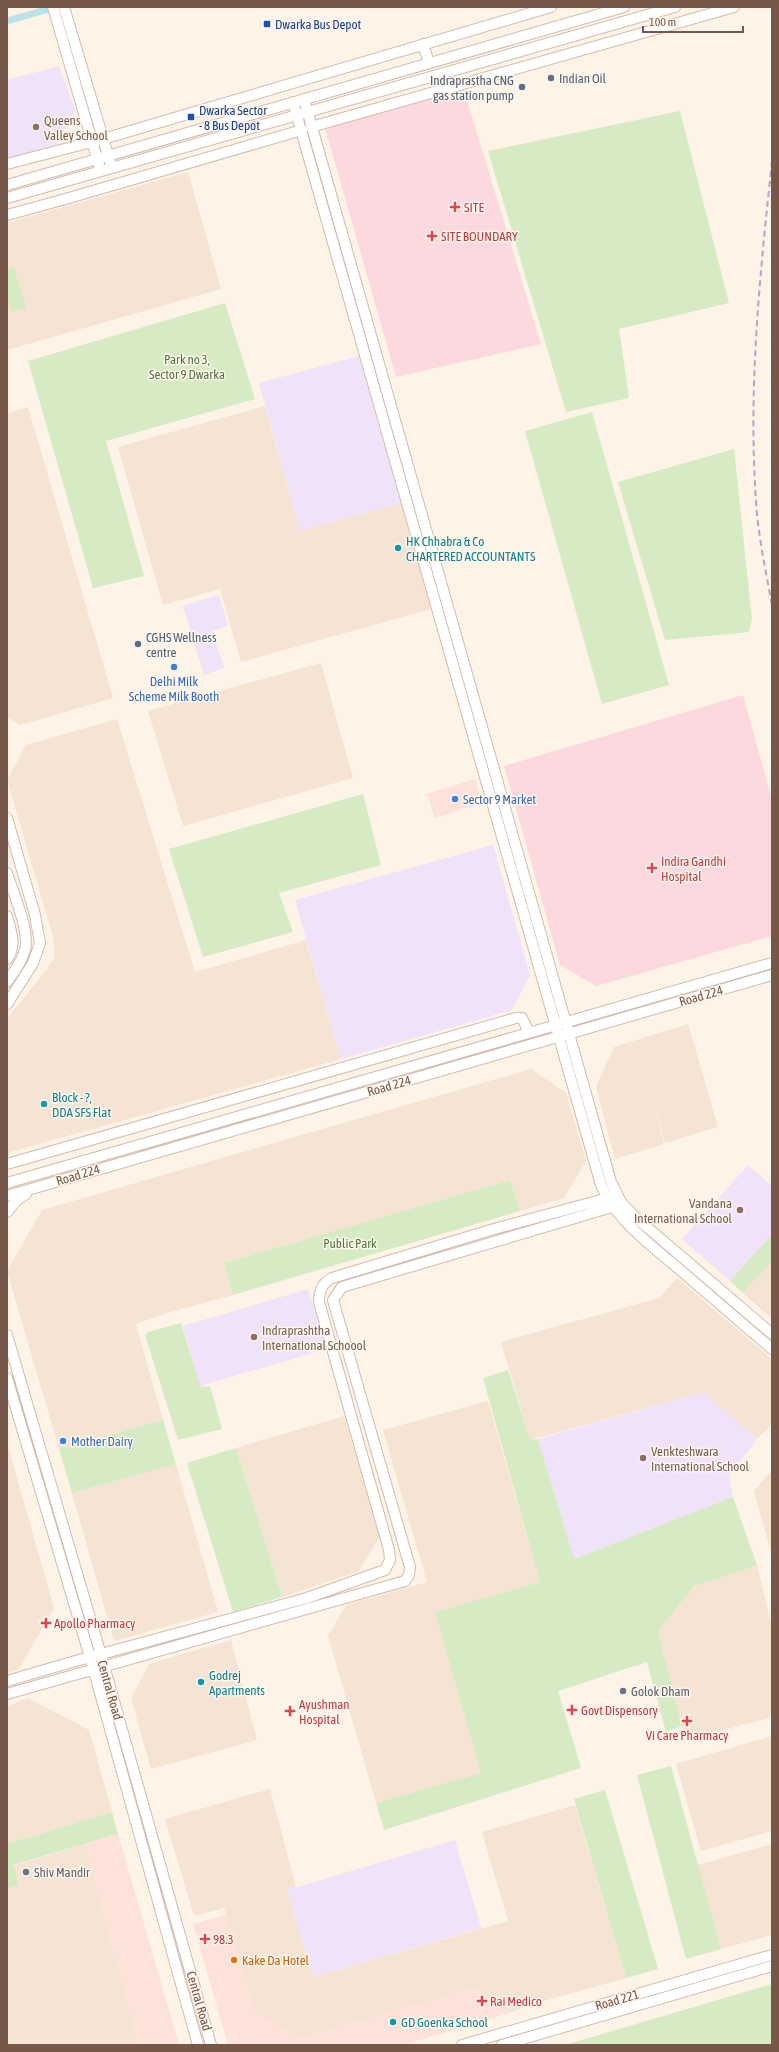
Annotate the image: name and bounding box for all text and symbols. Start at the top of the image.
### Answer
scale bar [643,8,743,34]
text: 100 m [649,15,676,29]
place label: Dwarka Bus Depot [275,17,362,32]
marker: Dwarka Bus Depot [262,19,272,29]
place label: Indian Oil [559,71,606,86]
place label: Indraprastha CNG gas station pump [430,73,514,103]
marker: Indian Oil [546,73,556,83]
marker: Indraprastha CNG gas station pump [517,82,527,92]
place label: Dwarka Sector - 8 Bus Depot [199,103,267,133]
marker: Dwarka Sector - 8 Bus Depot [186,112,196,122]
place label: Queens Valley School [44,113,108,143]
marker: Queens Valley School [31,122,41,132]
place label: SITE [464,200,484,215]
marker: SITE [449,201,461,213]
place label: SITE BOUNDARY [441,229,518,244]
marker: SITE BOUNDARY [426,230,438,242]
park label: Park no 3, Sector 9 Dwarka [149,352,225,382]
place label: HK Chhabra & Co CHARTERED ACCOUNTANTS [406,534,536,564]
marker: HK Chhabra & Co CHARTERED ACCOUNTANTS [393,543,403,553]
place label: CGHS Wellness centre [146,630,217,660]
marker: CGHS Wellness centre [133,639,143,649]
marker: Delhi Milk Scheme Milk Booth [169,662,179,672]
place label: Delhi Milk Scheme Milk Booth [129,674,219,704]
place label: Sector 9 Market [463,792,536,807]
marker: Sector 9 Market [450,794,460,804]
place label: Indira Gandhi Hospital [661,854,726,884]
marker: Indira Gandhi Hospital [646,862,658,874]
street label: Road 224 [677,983,725,1009]
street label: Road 224 [365,1073,413,1099]
place label: Block - ?, DDA SFS Flat [52,1090,111,1120]
marker: Block - ?, DDA SFS Flat [39,1099,49,1109]
street label: Road 224 [54,1161,102,1189]
place label: Vandana International School [634,1196,733,1226]
marker: Vandana International School [735,1205,745,1215]
park label: Public Park [323,1236,377,1251]
place label: Indraprashtha International Schoool [262,1323,367,1353]
marker: Indraprashtha International Schoool [249,1332,259,1342]
place label: Mother Dairy [71,1434,134,1449]
marker: Mother Dairy [58,1436,68,1446]
place label: Venkteshwara International School [651,1444,750,1474]
marker: Venkteshwara International School [638,1453,648,1463]
place label: Apollo Pharmacy [54,1616,136,1631]
marker: Apollo Pharmacy [41,1618,51,1628]
street label: Central Road [94,1658,126,1722]
place label: Godrej Apartments [209,1668,265,1698]
marker: Godrej Apartments [196,1677,206,1687]
place label: Golok Dham [631,1684,690,1699]
marker: Golok Dham [618,1686,628,1696]
place label: Ayushman Hospital [299,1697,350,1727]
place label: Govt Dispensory [581,1703,659,1718]
marker: Govt Dispensory [566,1704,578,1716]
marker: Ayushman Hospital [284,1705,296,1717]
marker: Vi Care Pharmacy [682,1716,692,1726]
place label: Vi Care Pharmacy [646,1728,729,1743]
place label: Shiv Mandir [34,1865,90,1880]
marker: Shiv Mandir [21,1867,31,1877]
place label: 98.3 [213,1932,234,1947]
marker: 98.3 [200,1934,210,1944]
place label: Kake Da Hotel [242,1953,310,1968]
marker: Kake Da Hotel [229,1955,239,1965]
street label: Central Road [183,1969,215,2033]
street label: Road 221 [593,1987,641,2013]
place label: Rai Medico [490,1994,542,2009]
marker: Rai Medico [477,1996,487,2006]
place label: GD Goenka School [401,2015,488,2030]
marker: GD Goenka School [388,2017,398,2027]

